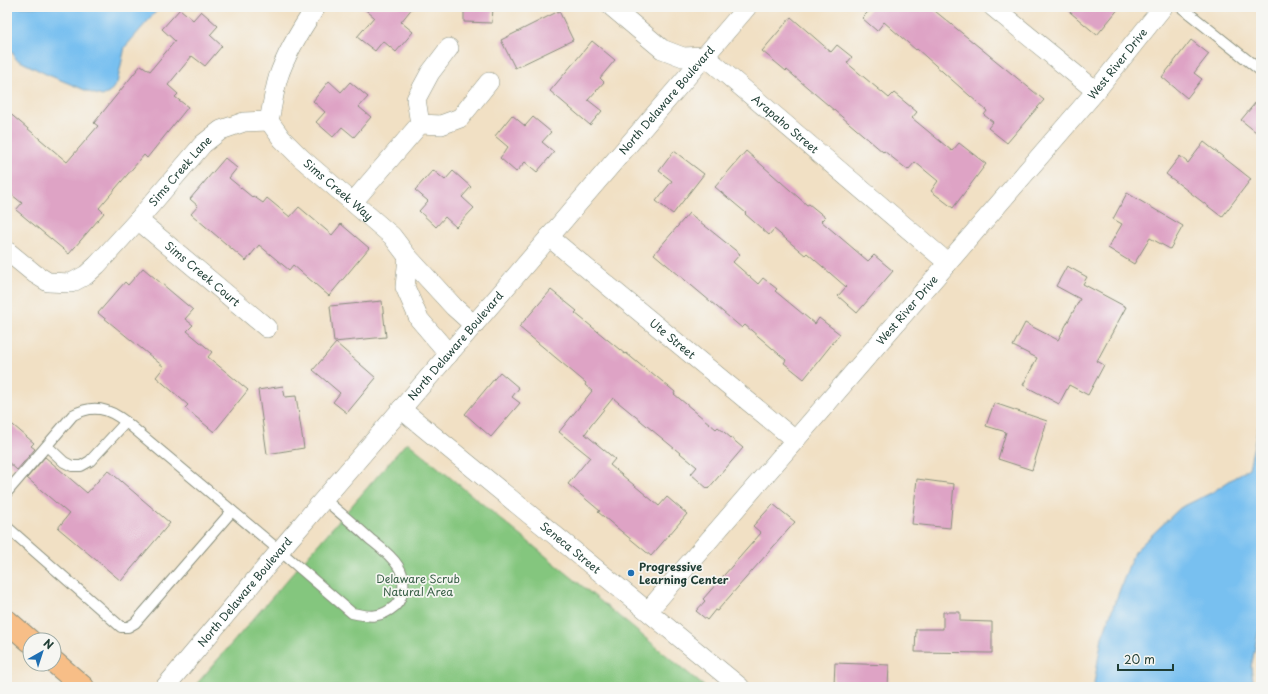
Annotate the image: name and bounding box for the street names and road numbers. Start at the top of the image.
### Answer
street label: West River Drive [1083,24,1151,103]
street label: North Delaware Boulevard [615,42,718,158]
street label: Arapaho Street [748,90,823,158]
street label: Sims Creek Lane [144,131,215,210]
street label: Sims Creek Way [300,155,377,224]
street label: Sims Creek Court [161,237,244,310]
street label: West River Drive [872,271,942,348]
street label: North Delaware Boulevard [403,287,507,404]
street label: Ute Street [646,314,700,363]
street label: Seneca Street [537,517,605,578]
street label: North Delaware Boulevard [193,533,296,650]

